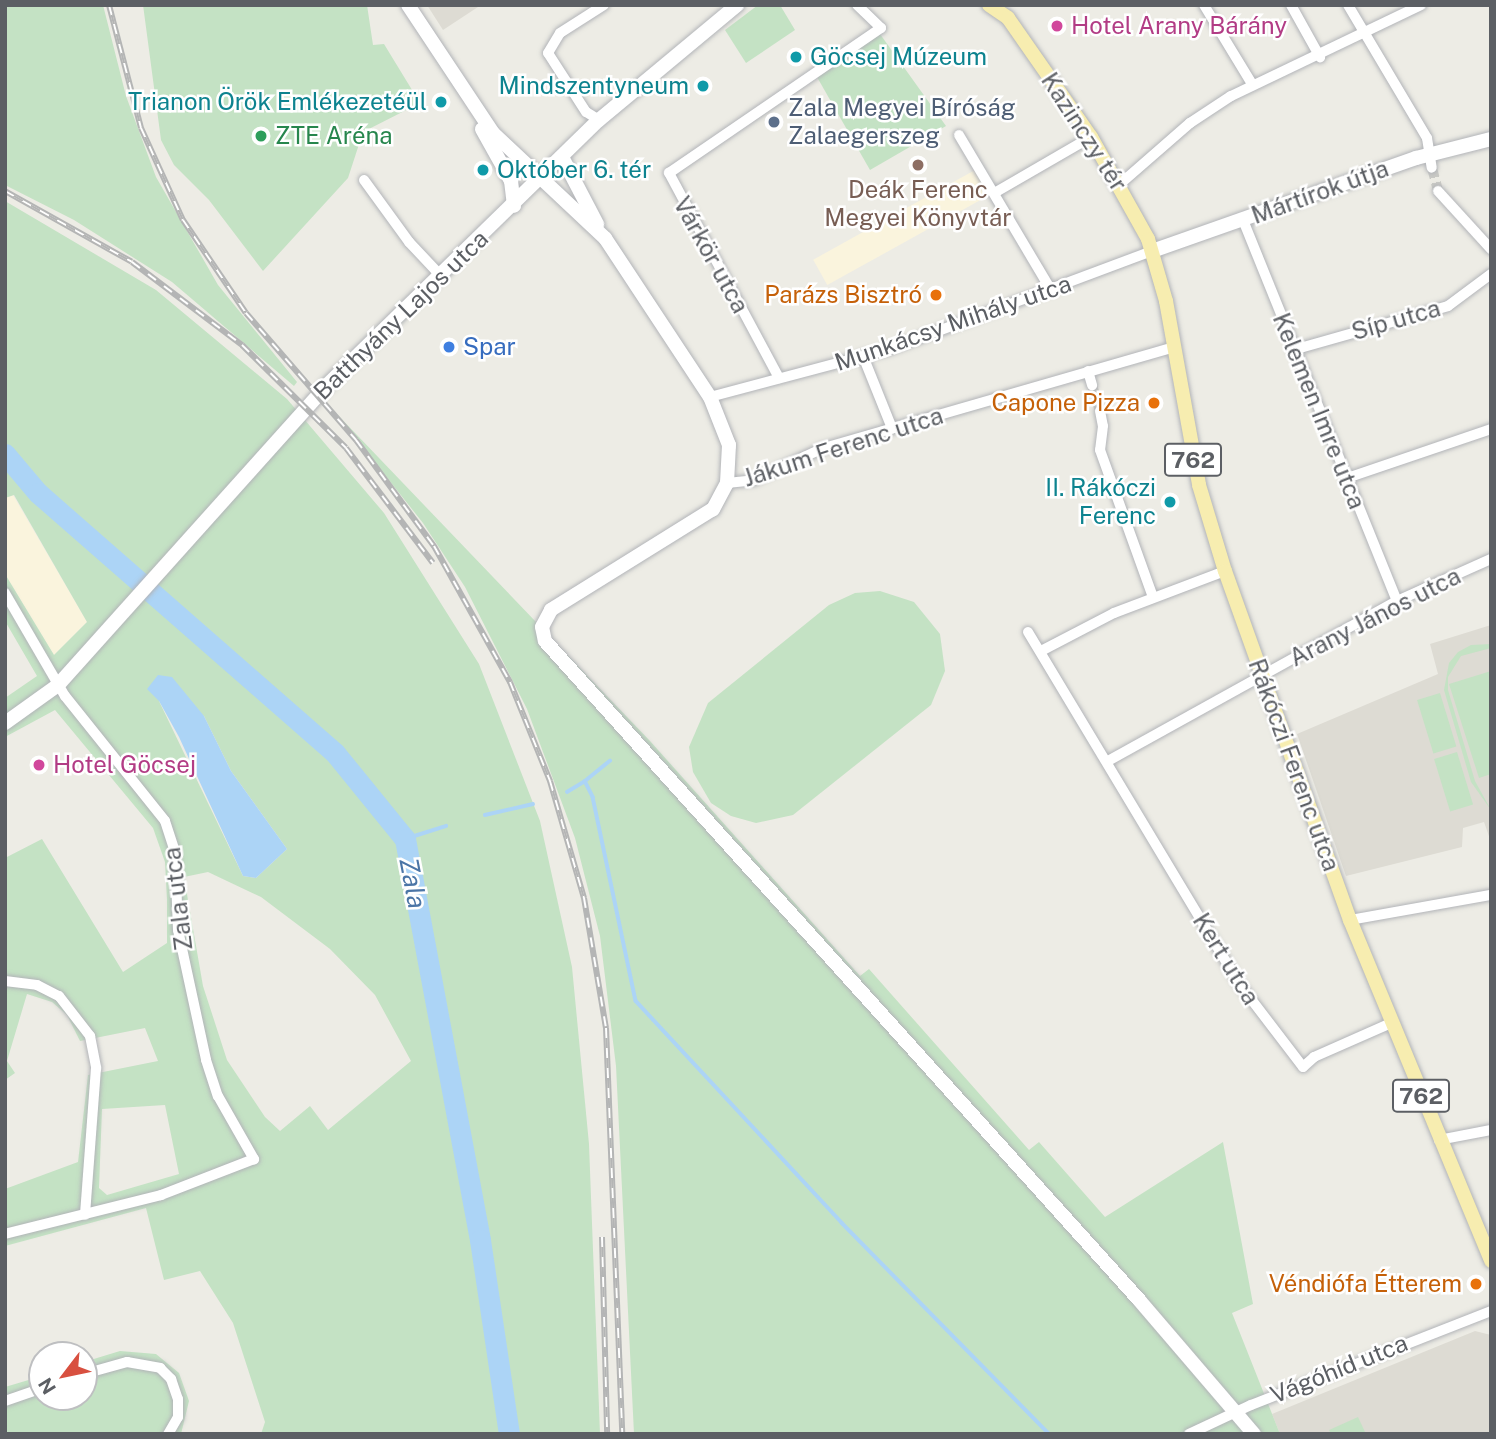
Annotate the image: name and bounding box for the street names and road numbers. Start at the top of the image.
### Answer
street label: Kazinczy tér [1035,67,1133,197]
street label: Mártírok útja [1247,154,1393,230]
street label: Várkör utca [667,192,755,318]
street label: Batthyány Lajos utca [308,224,494,406]
street label: Munkácsy Mihály utca [831,269,1075,377]
street label: Síp utca [1348,294,1444,346]
street label: Kelemen Imre utca [1267,309,1371,513]
street label: Jákum Ferenc utca [739,401,947,493]
road number: 762 [1163,440,1223,480]
street label: Arany János utca [1285,561,1465,673]
street label: Rákóczi Ferenc utca [1242,655,1346,875]
street label: Zala utca [157,846,199,952]
street label: Kert utca [1187,908,1265,1010]
road number: 762 [1391,1077,1451,1116]
street label: Vágóhíd utca [1266,1328,1412,1410]

